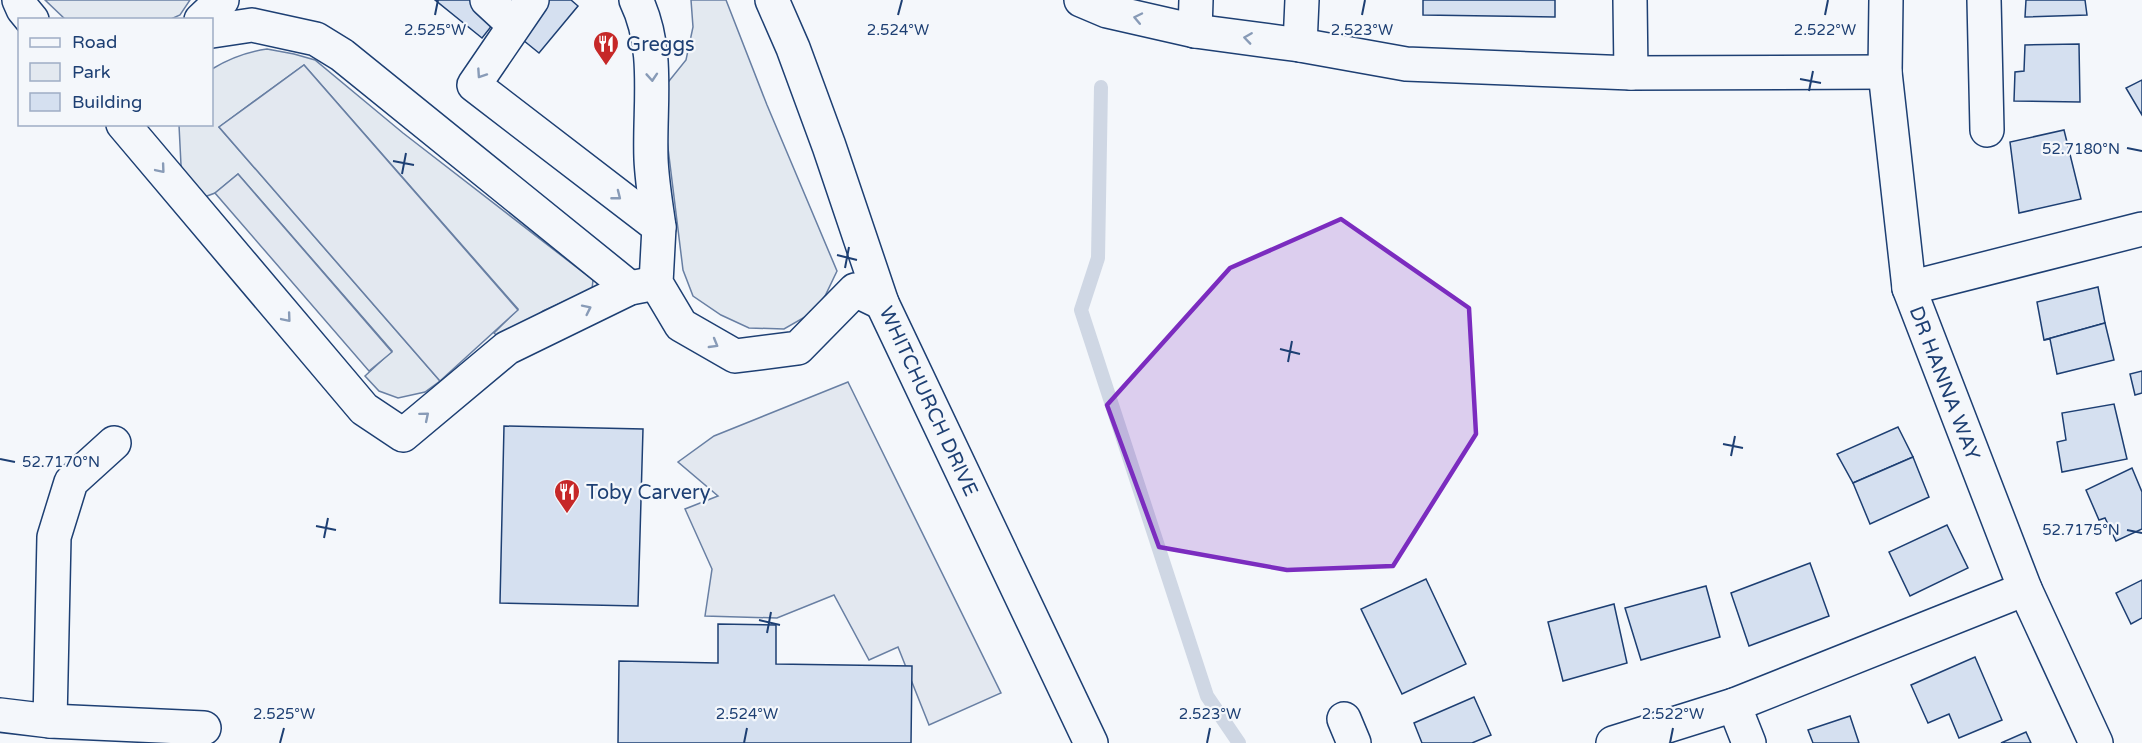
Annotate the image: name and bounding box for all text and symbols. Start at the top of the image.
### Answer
one-way arrow [1133,13,1143,26]
legend [18,18,213,126]
text: 2.525°W [404,21,466,39]
text: 2.524°W [867,21,929,39]
text: 2.523°W [1331,21,1393,39]
text: 2.522°W [1794,21,1856,39]
restaurant icon: Greggs [591,29,621,67]
text: Road [72,31,117,53]
one-way arrow [1243,32,1252,45]
place label: Greggs [626,33,695,57]
text: Park [72,61,111,83]
one-way arrow [477,67,488,78]
one-way arrow [645,72,658,81]
text: Building [72,91,142,113]
text: 52.7180°N [2042,140,2120,158]
one-way arrow [154,162,165,173]
one-way arrow [611,188,622,199]
street label: WHITCHURCH DRIVE [873,303,983,500]
street label: DR HANNA WAY [1904,303,1985,464]
one-way arrow [580,304,591,316]
one-way arrow [280,311,291,322]
one-way arrow [708,337,719,348]
one-way arrow [419,412,430,423]
text: 52.7170°N [22,453,100,471]
restaurant icon: Toby Carvery [552,477,582,515]
place label: Toby Carvery [586,481,711,505]
text: 52.7175°N [2042,521,2120,539]
text: 2.525°W [253,705,315,723]
text: 2.524°W [716,705,778,723]
text: 2.523°W [1179,705,1241,723]
text: 2.522°W [1642,705,1704,723]

